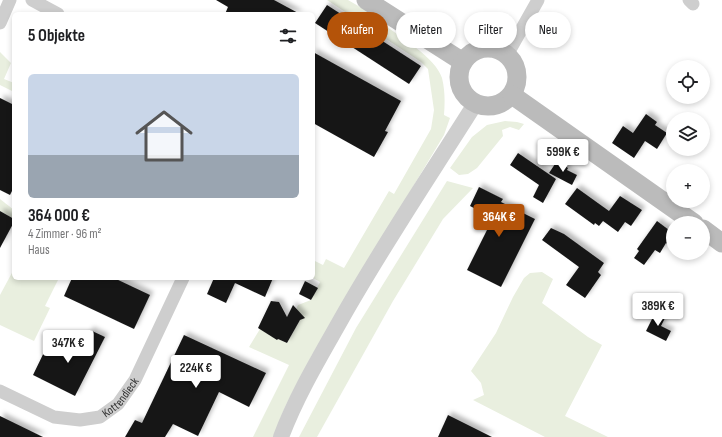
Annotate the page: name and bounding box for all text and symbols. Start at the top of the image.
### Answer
chip: Kaufen [327,12,388,48]
chip: Mieten [396,12,456,48]
chip: Filter [464,12,517,48]
chip: Neu [525,12,571,48]
icon: filters [277,25,299,47]
text: 5 Objekte [28,26,85,46]
map controls [666,60,710,260]
button: locate [666,60,710,104]
icon: home [128,100,200,172]
button: layers [666,112,710,156]
pin: 599K € [530,139,596,173]
text: 599K € [546,144,580,160]
button: + [666,164,710,208]
pin: 364K € [466,204,532,238]
text: 364 000 € [28,206,90,226]
text: 364K € [482,209,516,225]
button: − [666,216,710,260]
text: 4 Zimmer · 96 m² [28,226,102,242]
text: Haus [28,242,50,258]
pin: 389K € [625,293,691,327]
text: 389K € [641,298,675,314]
pin: 347K € [35,330,101,364]
text: 347K € [52,335,84,351]
pin: 224K € [163,355,229,389]
text: 224K € [180,360,212,376]
street label: Kottendieck [99,374,142,421]

